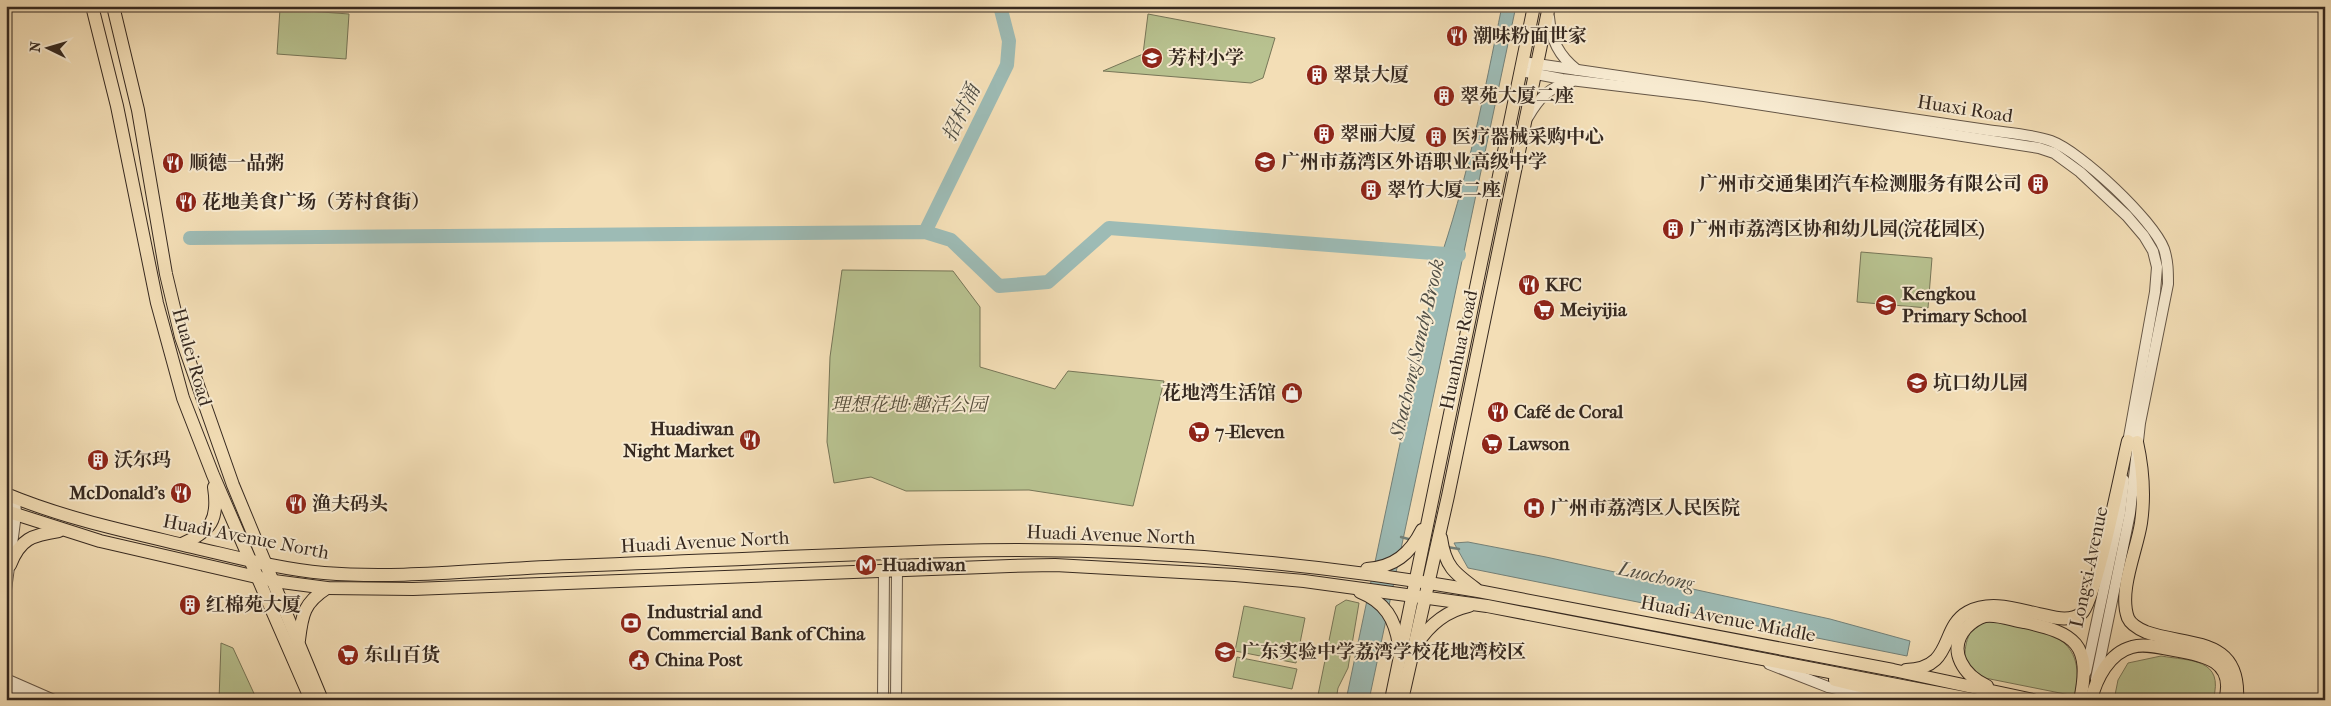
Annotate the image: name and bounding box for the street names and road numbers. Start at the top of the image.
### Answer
street label: Huaxi Road [1916,91,2015,127]
street label: Huanhua Road [1436,288,1483,412]
street label: Hualei Road [168,305,217,409]
street label: Longxi Avenue [2065,504,2113,630]
street label: Huadi Avenue North [161,510,331,564]
street label: Huadi Avenue North [1026,521,1196,549]
street label: Huadi Avenue North [620,527,790,557]
street label: Huadi Avenue Middle [1639,591,1817,647]

